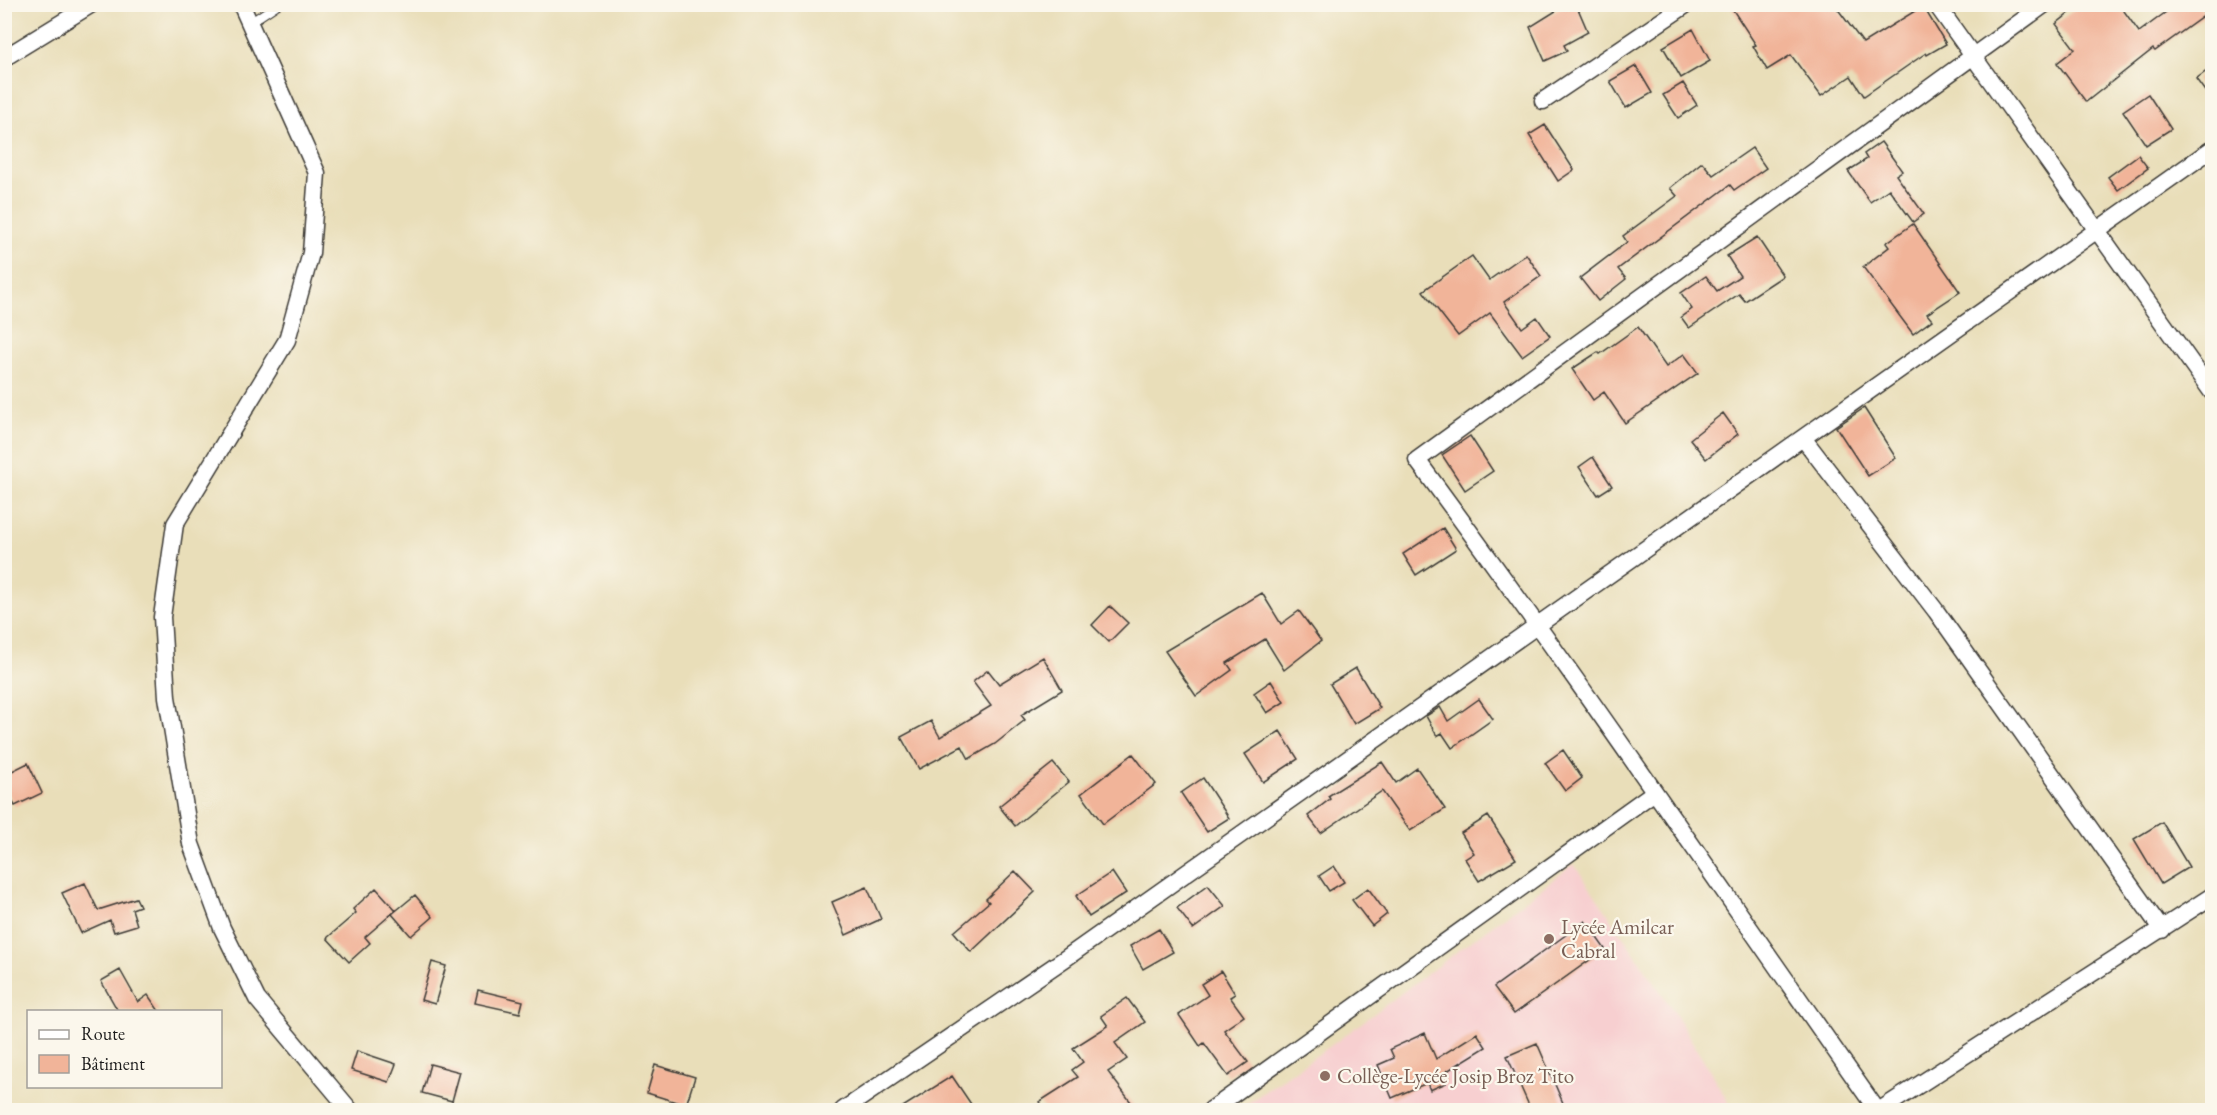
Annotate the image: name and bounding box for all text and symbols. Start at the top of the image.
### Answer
place label: Lycée Amilcar Cabral [1561,913,1674,964]
marker: Lycée Amilcar Cabral [1542,932,1556,946]
legend [27,1010,222,1088]
text: Route [81,1022,125,1045]
text: Bâtiment [81,1052,145,1075]
place label: Collège-Lycée Josip Broz Tito [1337,1062,1574,1089]
marker: Collège-Lycée Josip Broz Tito [1318,1069,1332,1083]

